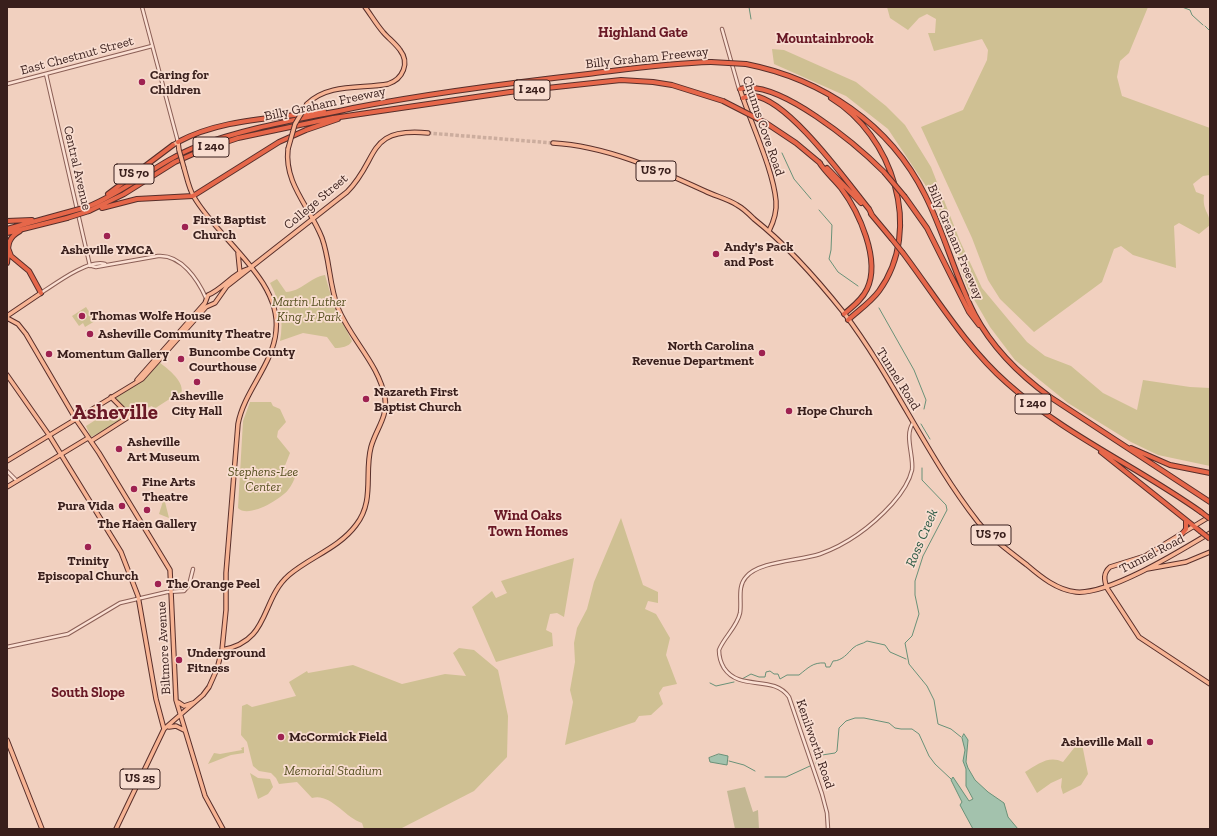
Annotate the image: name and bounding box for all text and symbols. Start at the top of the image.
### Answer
district label: Highland Gate [598,25,688,41]
district label: Mountainbrook [776,31,874,47]
street label: East Chestnut Street [19,33,135,79]
street label: Billy Graham Freeway [585,44,709,72]
place label: Caring for Children [150,67,209,98]
street label: Chunns Cove Road [739,74,787,178]
marker: Caring for Children [137,77,147,87]
road number: I 240 [514,80,550,100]
street label: Billy Graham Freeway [263,84,387,124]
street label: Central Avenue [60,124,94,212]
road number: I 240 [193,137,229,157]
road number: US 70 [636,161,676,181]
road number: US 70 [114,164,154,184]
street label: College Street [281,171,351,233]
street label: Billy Graham Freeway [924,182,986,302]
place label: First Baptist Church [193,212,266,243]
marker: First Baptist Church [180,222,190,232]
marker: Asheville YMCA [102,231,112,241]
place label: Andy's Pack and Post [724,239,793,270]
place label: Asheville YMCA [61,242,153,258]
marker: Andy's Pack and Post [711,249,721,259]
park label: Martin Luther King Jr Park [272,294,346,325]
place label: Thomas Wolfe House [90,308,211,324]
marker: Thomas Wolfe House [77,311,87,321]
place label: Asheville Community Theatre [98,326,271,342]
marker: Asheville Community Theatre [85,329,95,339]
place label: North Carolina Revenue Department [632,338,754,369]
place label: Buncombe County Courthouse [189,344,295,375]
street label: Tunnel Road [873,345,923,413]
place label: Momentum Gallery [57,346,169,362]
marker: North Carolina Revenue Department [757,348,767,358]
marker: Momentum Gallery [44,349,54,359]
marker: Buncombe County Courthouse [176,354,186,364]
marker: Asheville City Hall [192,377,202,387]
place label: Nazareth First Baptist Church [374,384,462,415]
place label: Asheville City Hall [171,388,223,419]
marker: Nazareth First Baptist Church [361,394,371,404]
road number: I 240 [1015,394,1051,414]
district label: Asheville [72,400,158,426]
place label: Hope Church [797,403,873,419]
marker: Hope Church [784,406,794,416]
place label: Asheville Art Museum [127,434,200,465]
marker: Asheville Art Museum [114,444,124,454]
park label: Stephens-Lee Center [228,464,298,495]
place label: Fine Arts Theatre [142,474,195,505]
marker: Fine Arts Theatre [129,484,139,494]
place label: Pura Vida [57,498,114,514]
marker: Pura Vida [117,501,127,511]
marker: The Haen Gallery [142,505,152,515]
water label: Ross Creek [902,506,942,570]
district label: Wind Oaks Town Homes [488,508,568,540]
place label: The Haen Gallery [97,516,197,532]
road number: US 70 [971,525,1011,545]
street label: Tunnel Road [1117,531,1187,577]
marker: Trinity Episcopal Church [83,542,93,552]
place label: Trinity Episcopal Church [38,553,138,584]
place label: The Orange Peel [166,576,260,592]
marker: The Orange Peel [153,579,163,589]
street label: Biltmore Avenue [154,601,174,695]
place label: Underground Fitness [187,645,266,676]
marker: Underground Fitness [174,655,184,665]
district label: South Slope [51,685,125,701]
street label: Kenilworth Road [792,697,838,791]
place label: McCormick Field [289,729,387,745]
marker: McCormick Field [276,732,286,742]
place label: Asheville Mall [1061,734,1142,750]
marker: Asheville Mall [1145,737,1155,747]
park label: Memorial Stadium [284,763,382,779]
road number: US 25 [120,769,160,789]

